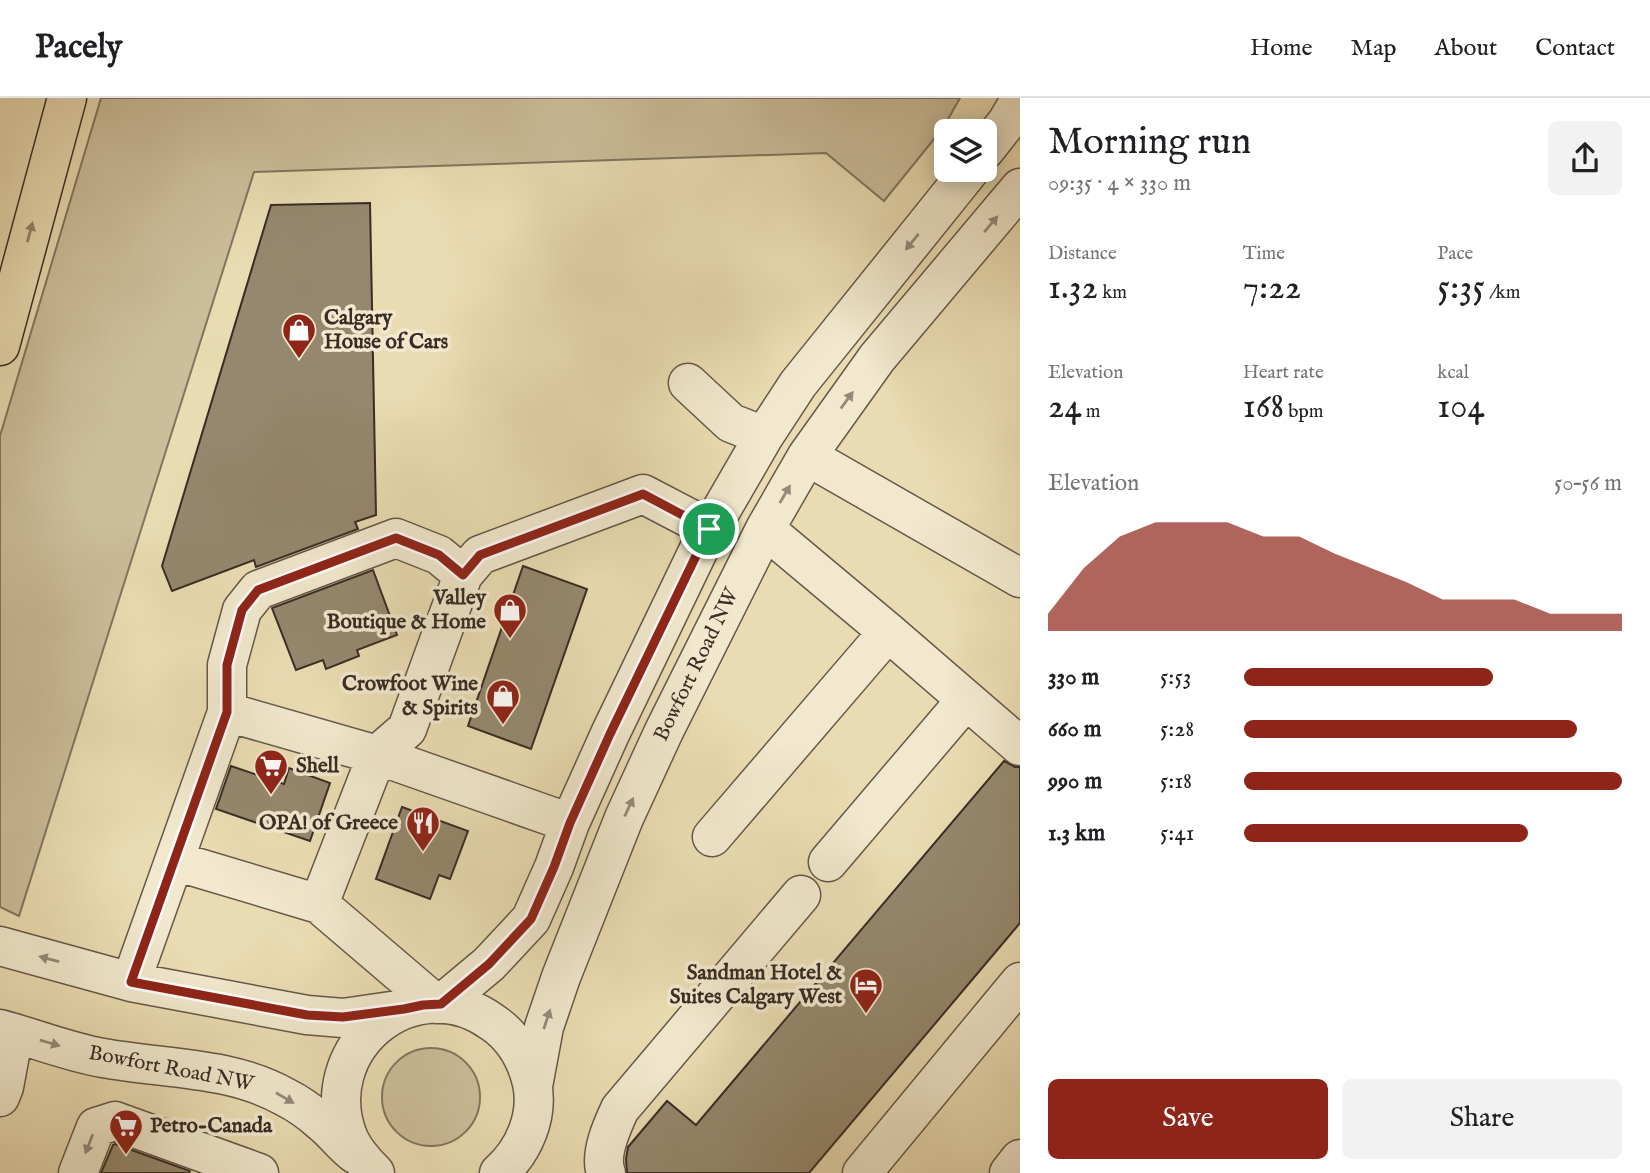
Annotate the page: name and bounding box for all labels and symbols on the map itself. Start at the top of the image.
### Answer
one-way arrow [983,216,998,234]
one-way arrow [25,221,36,243]
one-way arrow [904,233,920,251]
place label: Calgary House of Cars [324,305,448,356]
shop icon: Calgary House of Cars [280,311,318,360]
one-way arrow [840,391,854,409]
one-way arrow [779,484,791,503]
pin [679,499,739,559]
street label: Bowfort Road NW [648,583,746,746]
place label: Valley Boutique & Home [327,585,487,636]
shop icon: Valley Boutique & Home [491,591,529,640]
place label: Crowfoot Wine & Spirits [342,671,478,722]
shop icon: Crowfoot Wine & Spirits [484,677,522,726]
supermarket icon: Shell [252,747,290,796]
place label: Shell [296,753,340,780]
one-way arrow [624,797,635,817]
restaurant icon: OPA! of Greece [404,804,442,853]
place label: OPA! of Greece [259,810,398,837]
one-way arrow [38,953,60,964]
place label: Sandman Hotel & Suites Calgary West [670,960,843,1011]
hotel icon: Sandman Hotel & Suites Calgary West [847,966,885,1015]
one-way arrow [543,1008,553,1029]
one-way arrow [40,1039,61,1049]
street label: Bowfort Road NW [86,1040,257,1098]
one-way arrow [275,1092,295,1104]
supermarket icon: Petro-Canada [107,1107,145,1156]
place label: Petro-Canada [150,1113,273,1140]
one-way arrow [84,1133,95,1154]

